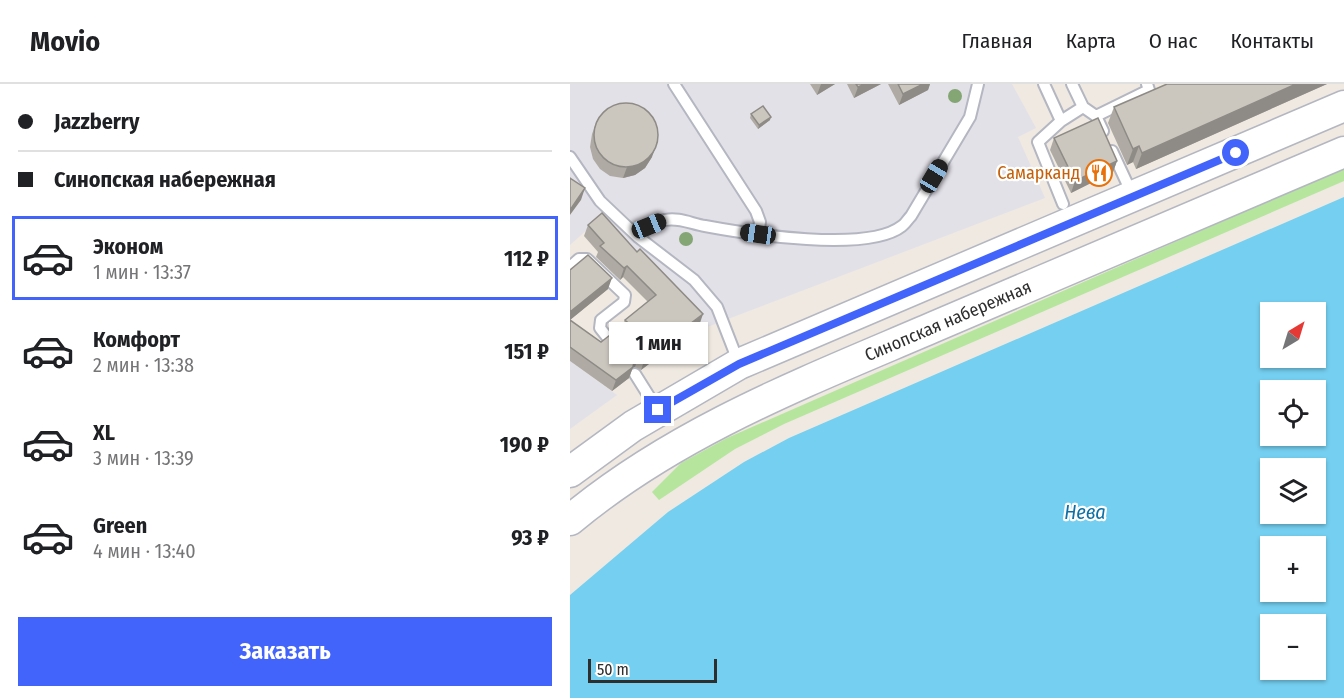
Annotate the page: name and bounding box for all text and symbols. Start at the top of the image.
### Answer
text: Movio [30,25,100,58]
text: Главная [962,28,1033,54]
text: Карта [1066,28,1116,54]
text: О нас [1149,28,1197,54]
text: Контакты [1230,28,1314,54]
text: Jazzberry [54,108,139,135]
route start [1222,139,1249,166]
car [917,156,951,196]
restaurant icon: Самарканд [1084,158,1114,188]
place label: Самарканд [997,162,1080,184]
text: Синопская набережная [54,166,276,193]
car [629,211,669,241]
car [739,223,777,245]
icon: car [21,231,75,285]
text: Эконом [93,233,163,260]
text: 112 ₽ [504,245,549,272]
text: 1 мин · 13:37 [93,260,191,284]
street label: Синопская набережная [861,276,1035,366]
north arrow [1260,302,1326,368]
map controls [1260,302,1326,680]
callout: 1 мин [608,323,708,365]
icon: car [21,324,75,378]
text: Комфорт [93,326,180,353]
text: 1 мин [635,331,682,355]
text: 151 ₽ [504,338,549,365]
text: 2 мин · 13:38 [93,353,194,377]
button: locate [1260,380,1326,446]
route end [644,396,671,423]
icon: car [21,417,75,471]
text: XL [93,419,115,446]
text: 190 ₽ [500,431,549,458]
text: 3 мин · 13:39 [93,446,194,470]
button: layers [1260,458,1326,524]
water label: Нева [1064,500,1106,524]
icon: car [21,510,75,564]
text: Green [93,512,147,539]
text: 93 ₽ [511,524,549,551]
button: + [1260,536,1326,602]
text: 4 мин · 13:40 [93,539,196,563]
button: − [1260,614,1326,680]
button: Заказать [18,617,552,686]
scale bar [588,656,717,684]
text: 50 m [597,660,629,679]

